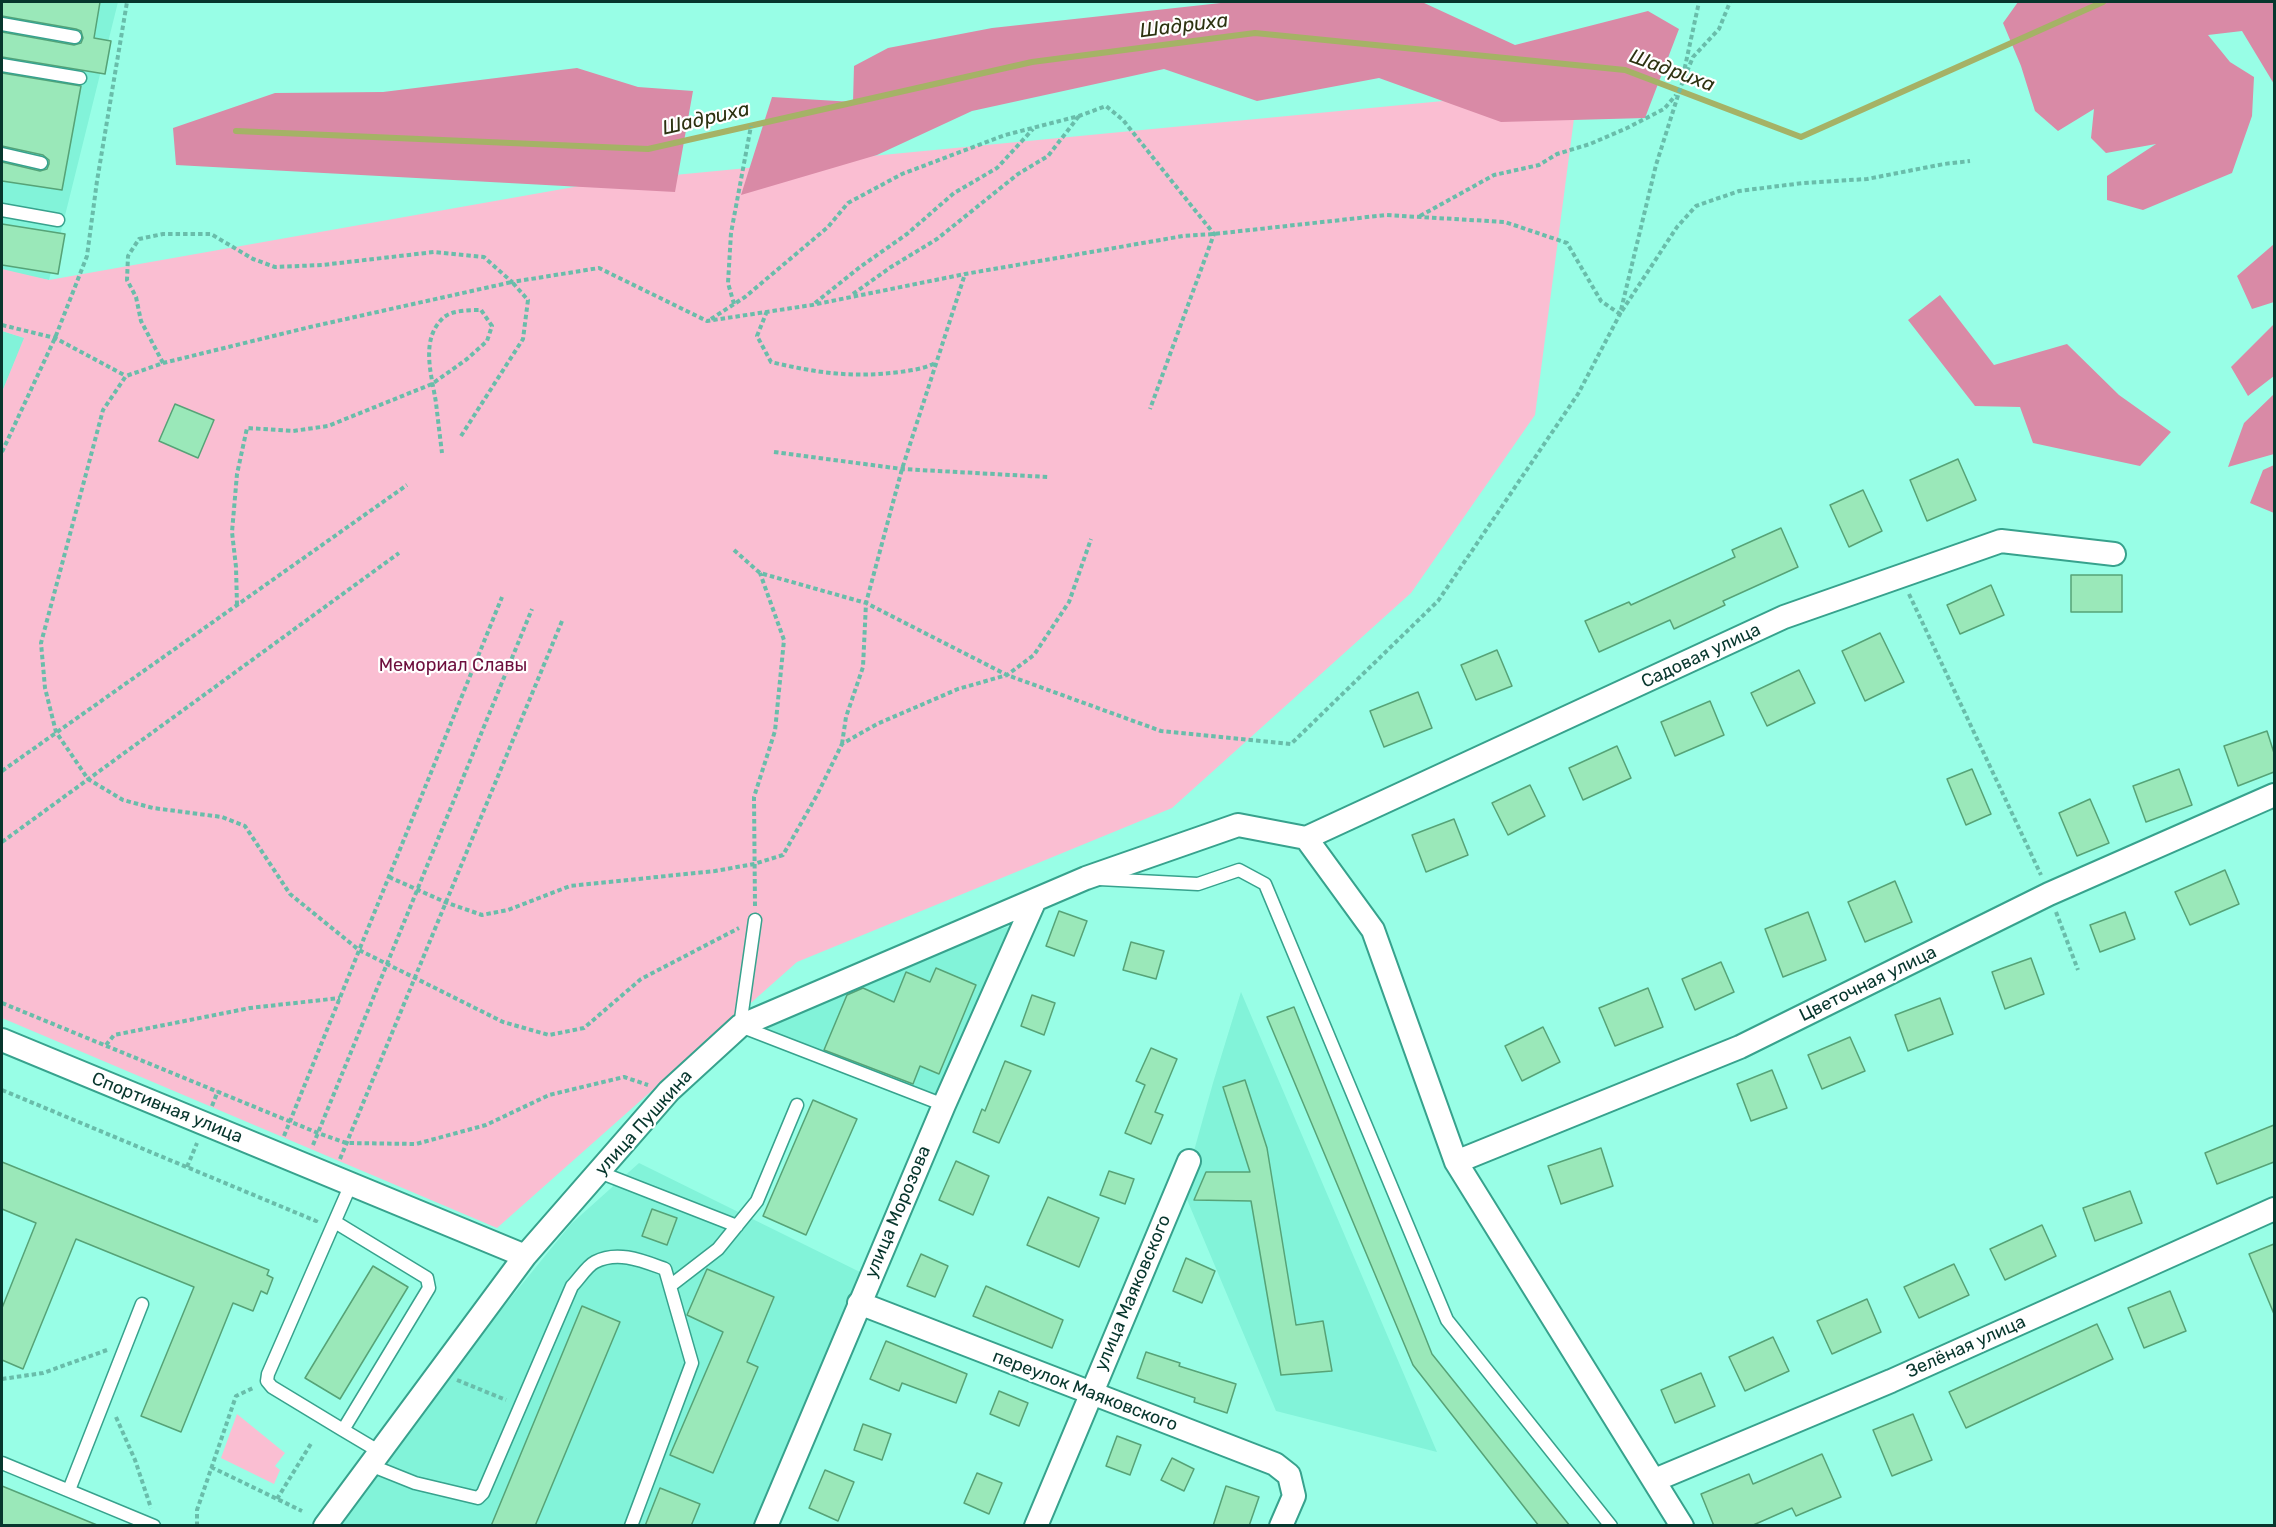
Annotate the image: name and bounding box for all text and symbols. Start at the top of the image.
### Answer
water label: Шадриха [1138,9,1230,43]
water label: Шадриха [1626,44,1718,98]
water label: Шадриха [660,97,752,141]
street label: Садовая улица [1638,619,1764,693]
park label: Мемориал Славы [379,655,527,677]
street label: Цветочная улица [1796,941,1940,1027]
street label: улица Пушкина [591,1066,697,1180]
street label: Спортивная улица [88,1068,246,1148]
street label: улица Морозова [860,1143,936,1281]
street label: улица Маяковского [1090,1212,1176,1374]
street label: Зелёная улица [1903,1311,2029,1383]
street label: переулок Маяковского [989,1346,1181,1436]

